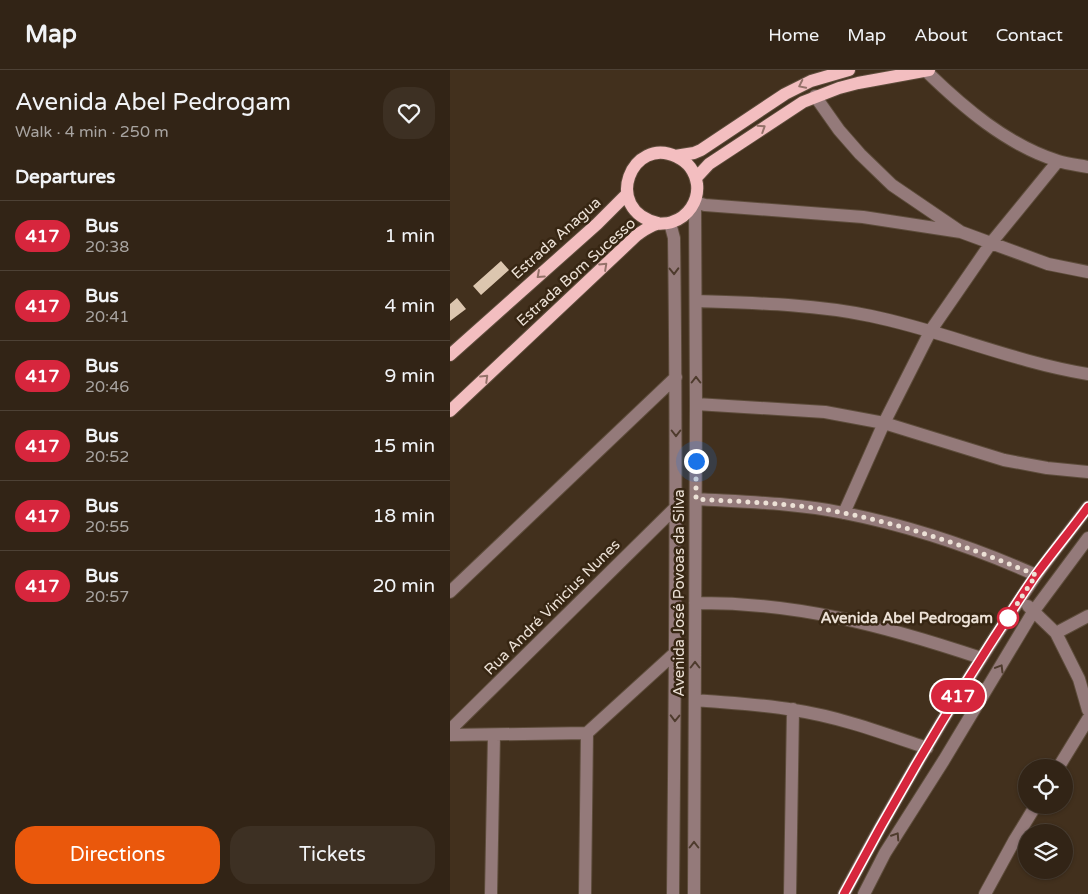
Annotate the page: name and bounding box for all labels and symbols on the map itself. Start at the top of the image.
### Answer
one-way arrow [798,79,807,90]
one-way arrow [757,125,766,134]
street label: Estrada Anagua [508,193,604,283]
street label: Estrada Bom Sucesso [513,214,639,330]
one-way arrow [598,263,607,272]
one-way arrow [669,267,680,275]
one-way arrow [536,269,545,278]
one-way arrow [480,375,489,384]
one-way arrow [691,376,701,384]
one-way arrow [671,430,681,438]
your location [684,449,709,474]
street label: Avenida José Povoas da Silva [670,489,688,697]
street label: Rua André Vinicius Nunes [480,535,624,679]
marker: Avenida Abel Pedrogam [997,607,1019,629]
place label: Avenida Abel Pedrogam [821,609,993,628]
one-way arrow [690,661,700,669]
one-way arrow [993,664,1003,673]
line badge: 417 [929,680,987,712]
one-way arrow [670,715,680,723]
one-way arrow [889,832,899,841]
one-way arrow [689,841,699,849]

